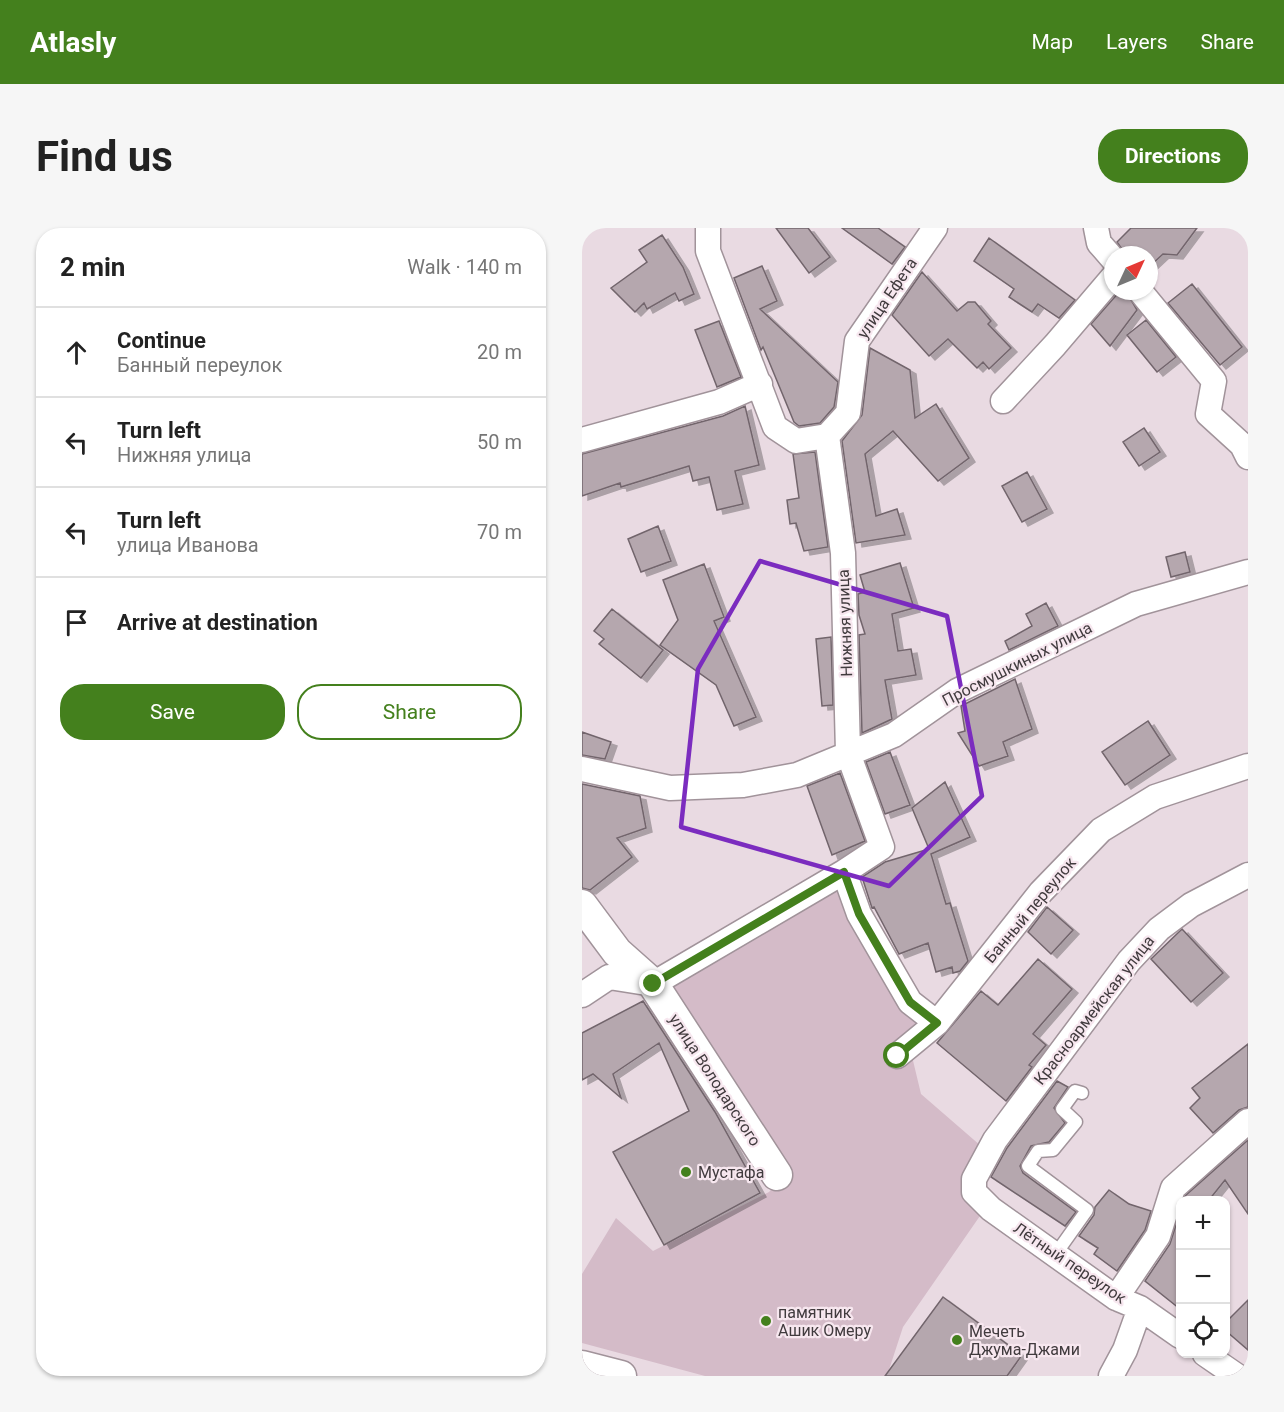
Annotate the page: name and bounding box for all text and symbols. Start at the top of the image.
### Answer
text: Atlasly [30,26,116,59]
text: Map [1031,30,1073,54]
text: Layers [1106,30,1167,54]
text: Share [1200,30,1254,54]
button: Directions [1098,129,1248,183]
text: Find us [36,132,173,181]
north arrow [1104,246,1158,300]
text: 2 min [60,252,125,282]
street label: улица Ефета [853,254,921,342]
text: Walk · 140 m [407,255,522,279]
text: Continue [117,328,206,353]
icon: ahead [60,336,93,369]
text: 20 m [477,340,522,364]
text: Банный переулок [117,353,282,377]
text: Turn left [117,418,201,443]
icon: left [60,426,93,459]
text: 50 m [477,430,522,454]
text: Нижняя улица [117,443,251,467]
text: Turn left [117,508,201,533]
icon: left [60,516,93,549]
text: 70 m [477,520,522,544]
text: улица Иванова [117,533,259,557]
street label: Нижняя улица [834,569,856,677]
icon: arrive [60,606,93,639]
text: Arrive at destination [117,610,318,635]
street label: Просмушкиных улица [939,618,1095,710]
button: Save [60,684,285,740]
button: Share [297,684,522,740]
street label: Банный переулок [980,853,1080,967]
street label: Красноармейская улица [1030,932,1158,1088]
route end [639,970,665,996]
street label: улица Володарского [665,1010,765,1150]
route start [883,1042,909,1068]
place label: Мустафа [698,1163,764,1182]
marker: Мустафа [679,1165,693,1179]
map controls [1176,1196,1230,1358]
button: + [1176,1196,1230,1250]
street label: Лётный переулок [1010,1218,1130,1308]
button: − [1176,1250,1230,1304]
place label: памятник Ашик Омеру [778,1303,871,1340]
button: locate [1176,1304,1230,1358]
marker: памятник Ашик Омеру [759,1314,773,1328]
place label: Мечеть Джума-Джами [969,1322,1080,1359]
marker: Мечеть Джума-Джами [950,1333,964,1347]

